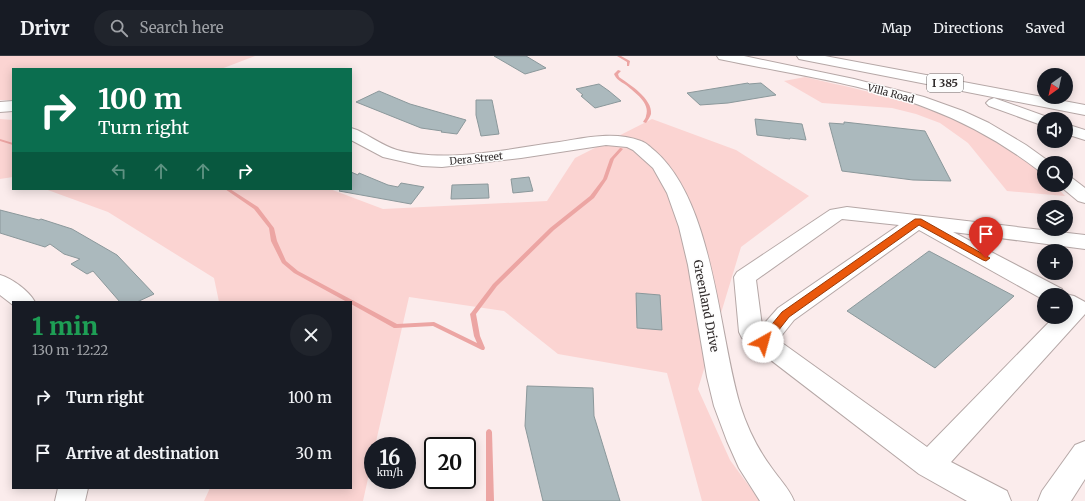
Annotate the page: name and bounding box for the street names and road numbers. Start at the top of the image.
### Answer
road number: I 385 [927,74,963,92]
street label: Villa Road [865,81,916,106]
street label: Dera Street [449,149,504,168]
street label: Greenland Drive [690,259,723,353]

